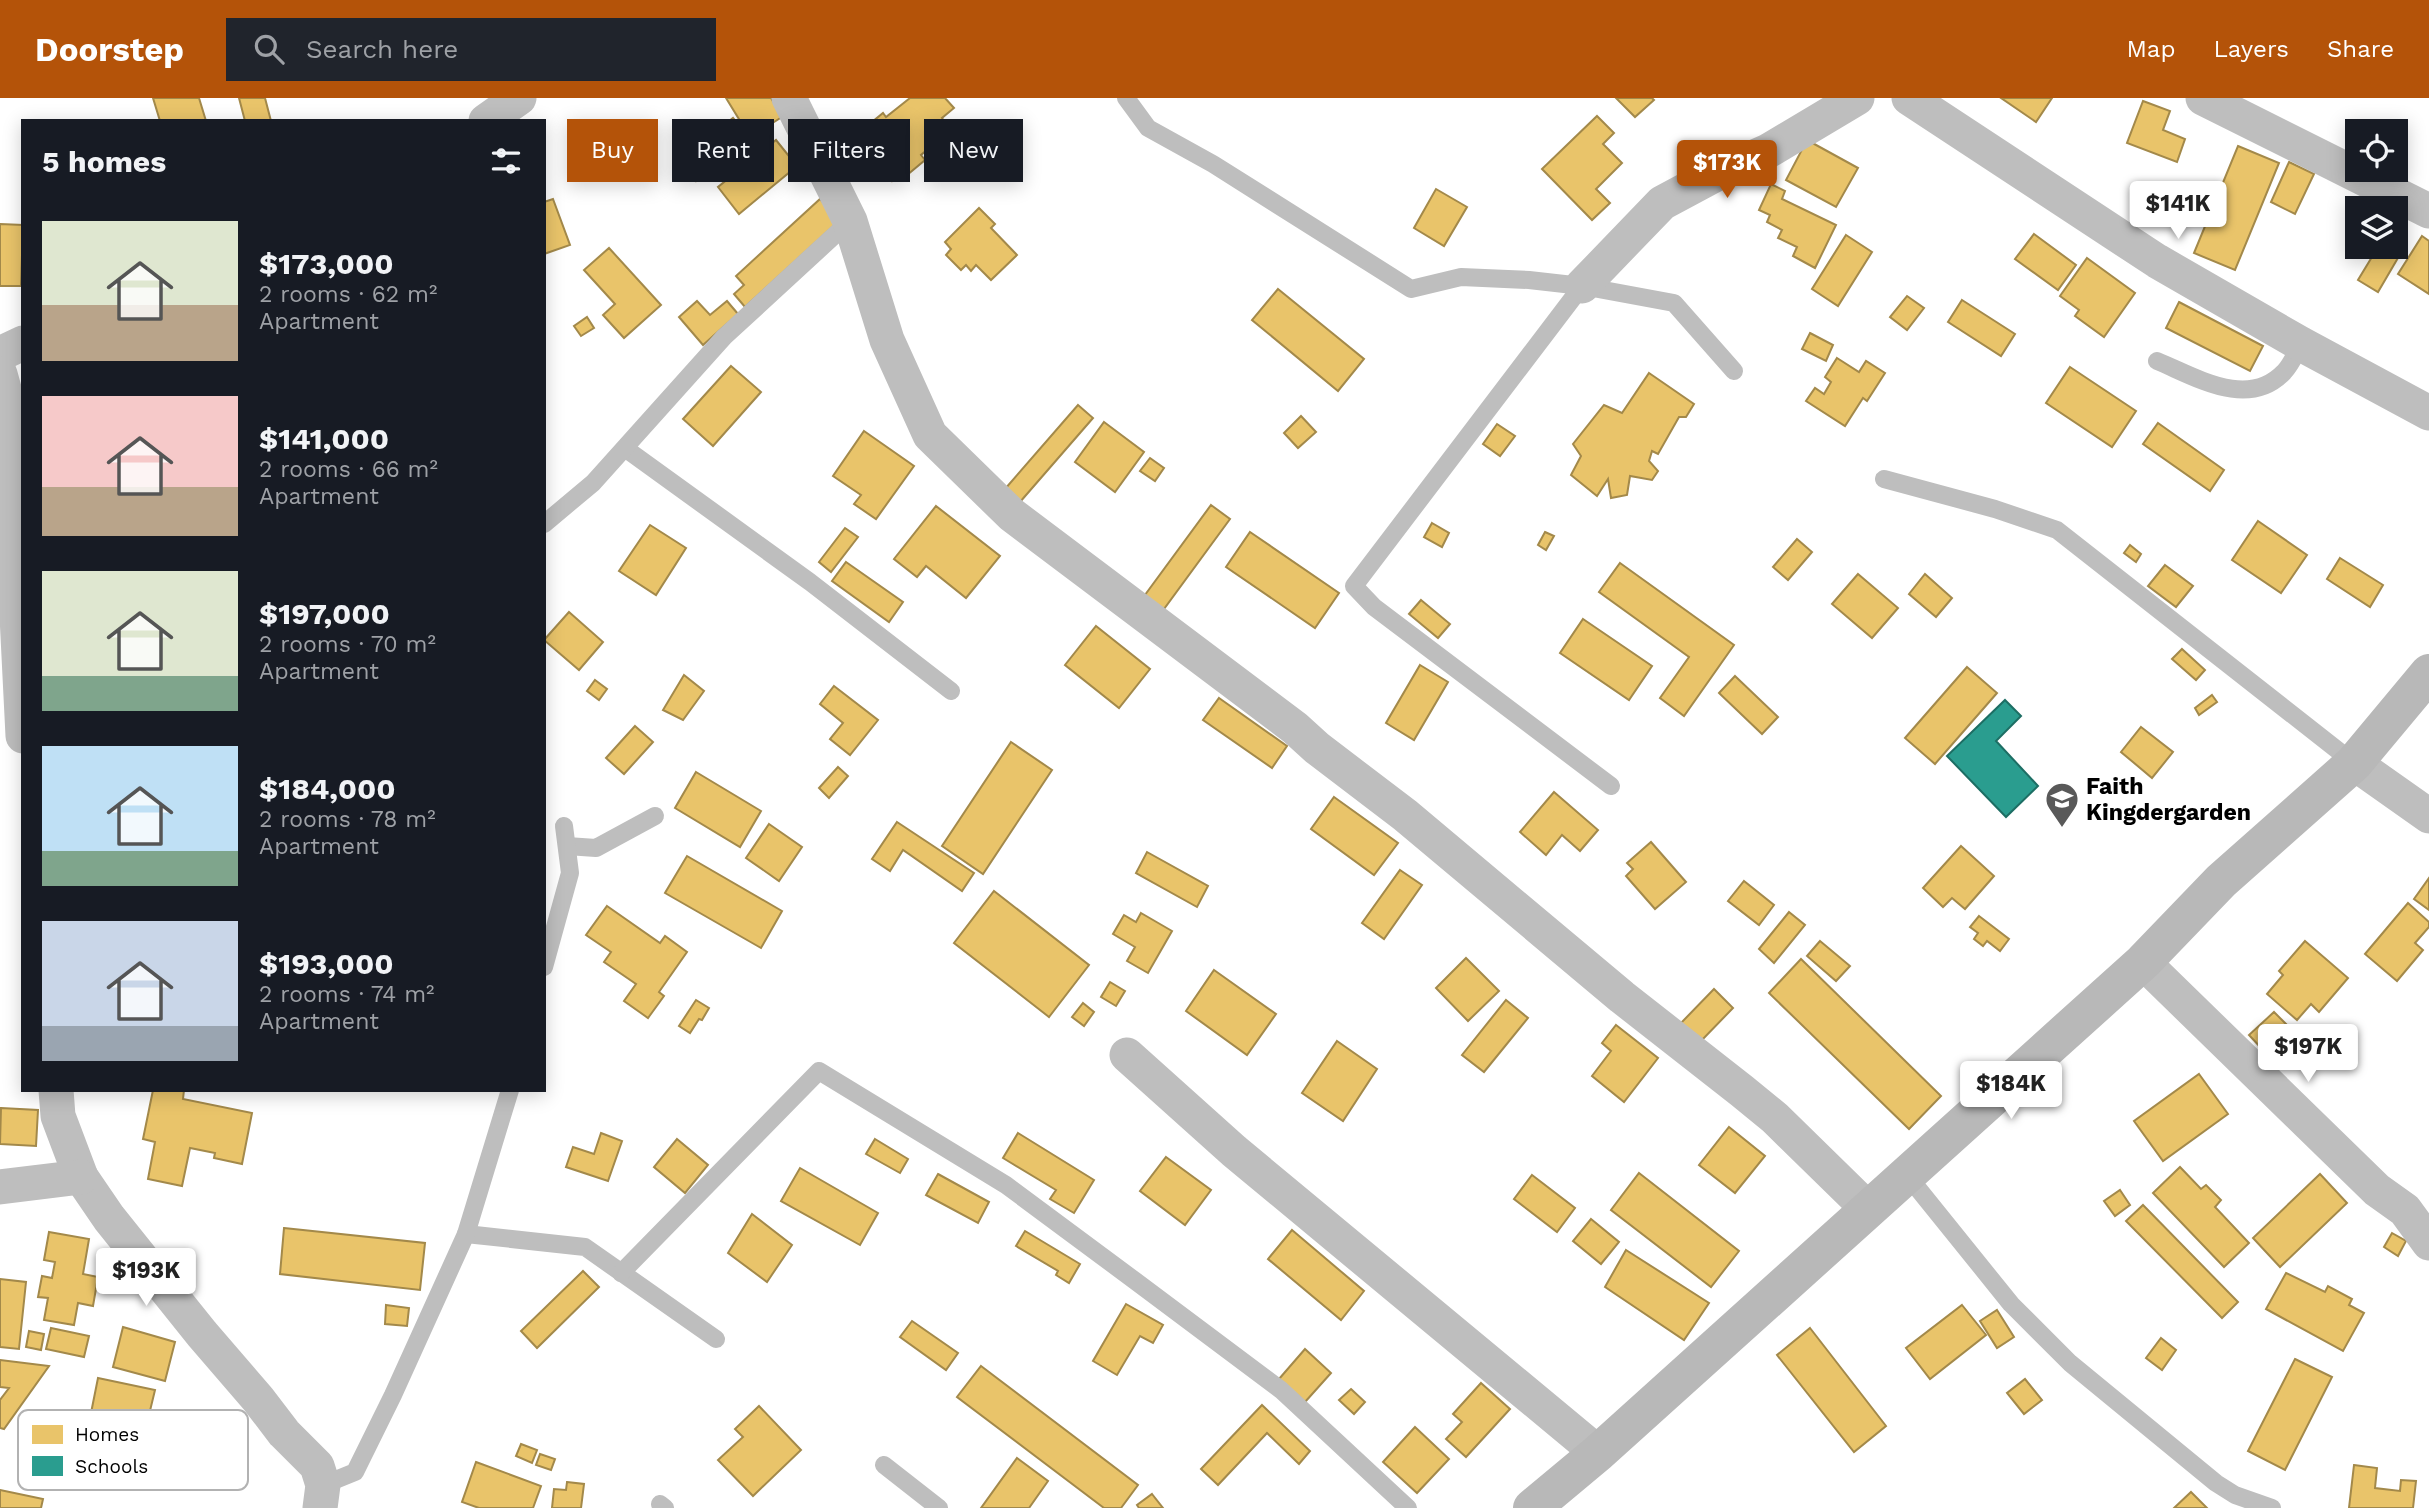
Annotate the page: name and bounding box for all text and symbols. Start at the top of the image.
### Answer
search box [226,18,716,81]
text: Doorstep [35,30,184,69]
icon: search [250,30,288,68]
text: Search here [306,34,458,64]
text: Map [2127,35,2175,63]
text: Layers [2213,35,2289,63]
text: Share [2327,35,2394,63]
chip: Buy [567,119,658,182]
chip: Rent [672,119,774,182]
chip: Filters [788,119,910,182]
chip: New [924,119,1023,182]
map controls [2345,119,2408,259]
button: locate [2345,119,2408,182]
pin: $173K [1678,140,1776,200]
icon: filters [487,142,525,180]
text: 5 homes [42,144,166,179]
text: $173K [1693,149,1761,176]
pin: $141K [2129,181,2227,241]
text: $141K [2146,190,2210,217]
button: layers [2345,196,2408,259]
text: $173,000 [259,246,394,281]
icon: home [98,249,182,333]
text: 2 rooms · 62 m² [259,281,437,308]
text: Apartment [259,308,379,335]
text: $141,000 [259,421,389,456]
icon: home [98,424,182,508]
text: 2 rooms · 66 m² [259,456,438,483]
text: Apartment [259,483,379,510]
text: $197,000 [259,596,390,631]
icon: home [98,599,182,683]
text: 2 rooms · 70 m² [259,631,436,658]
text: Apartment [259,658,379,685]
text: $184,000 [259,771,396,806]
place label: Faith Kingdergarden [2086,773,2251,826]
icon: home [98,774,182,858]
school or university icon: Faith Kingdergarden [2043,780,2081,829]
text: 2 rooms · 78 m² [259,806,436,833]
text: Apartment [259,833,379,860]
text: $193,000 [259,946,394,981]
icon: home [98,949,182,1033]
text: 2 rooms · 74 m² [259,981,434,1008]
text: Apartment [259,1008,379,1035]
pin: $197K [2259,1024,2357,1084]
text: $197K [2274,1033,2342,1060]
pin: $184K [1962,1062,2060,1121]
text: $184K [1976,1070,2046,1097]
pin: $193K [97,1248,195,1308]
text: $193K [112,1257,180,1284]
legend [18,1410,248,1490]
text: Homes [75,1423,139,1446]
text: Schools [75,1455,148,1478]

